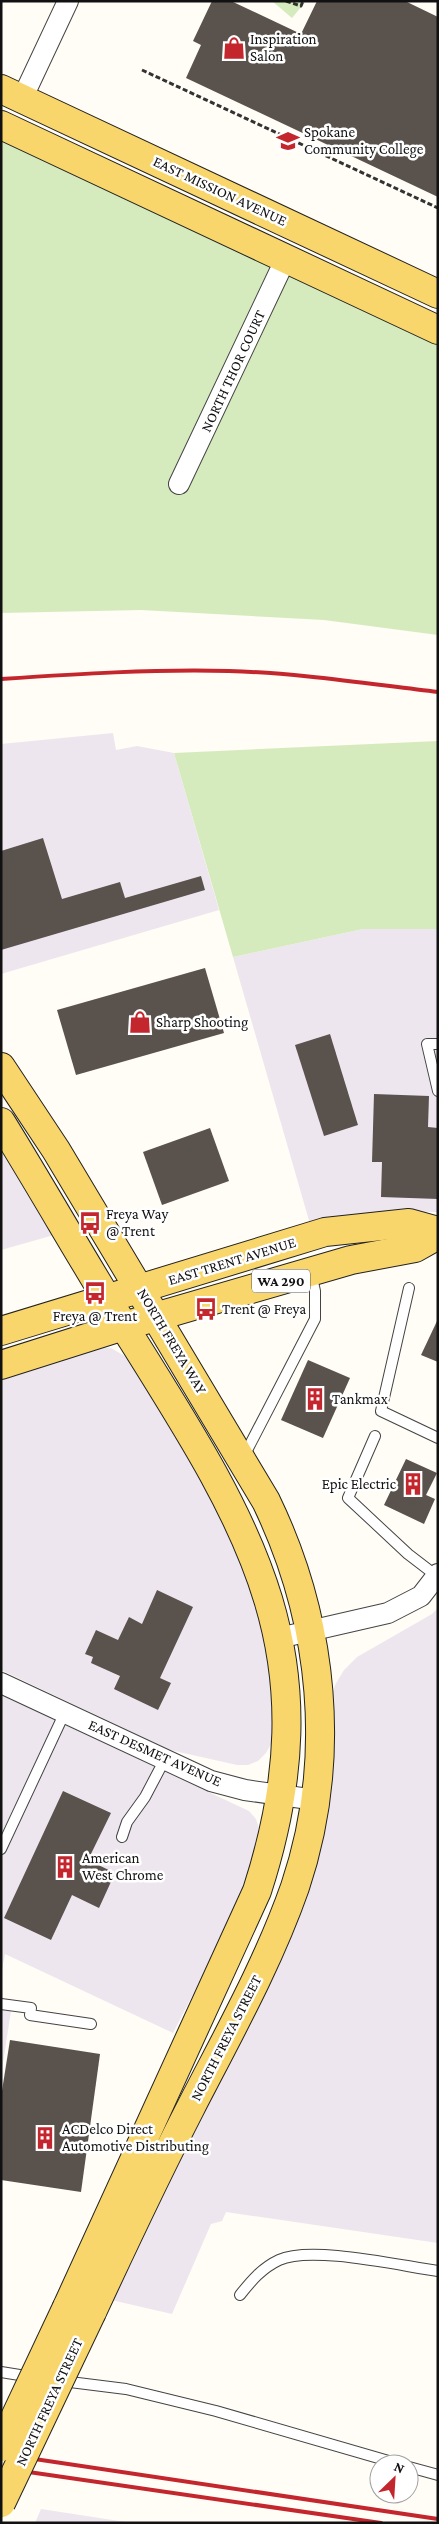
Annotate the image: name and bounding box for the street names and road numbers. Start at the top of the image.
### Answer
street label: EAST MISSION AVENUE [151,153,289,229]
street label: NORTH THOR COURT [198,308,268,434]
street label: EAST TRENT AVENUE [166,1234,298,1288]
road number: WA 290 [252,1270,310,1292]
street label: NORTH FREYA WAY [134,1285,210,1397]
street label: EAST DESMET AVENUE [86,1716,224,1790]
street label: NORTH FREYA STREET [187,1973,265,2103]
street label: NORTH FREYA STREET [12,2336,86,2468]

